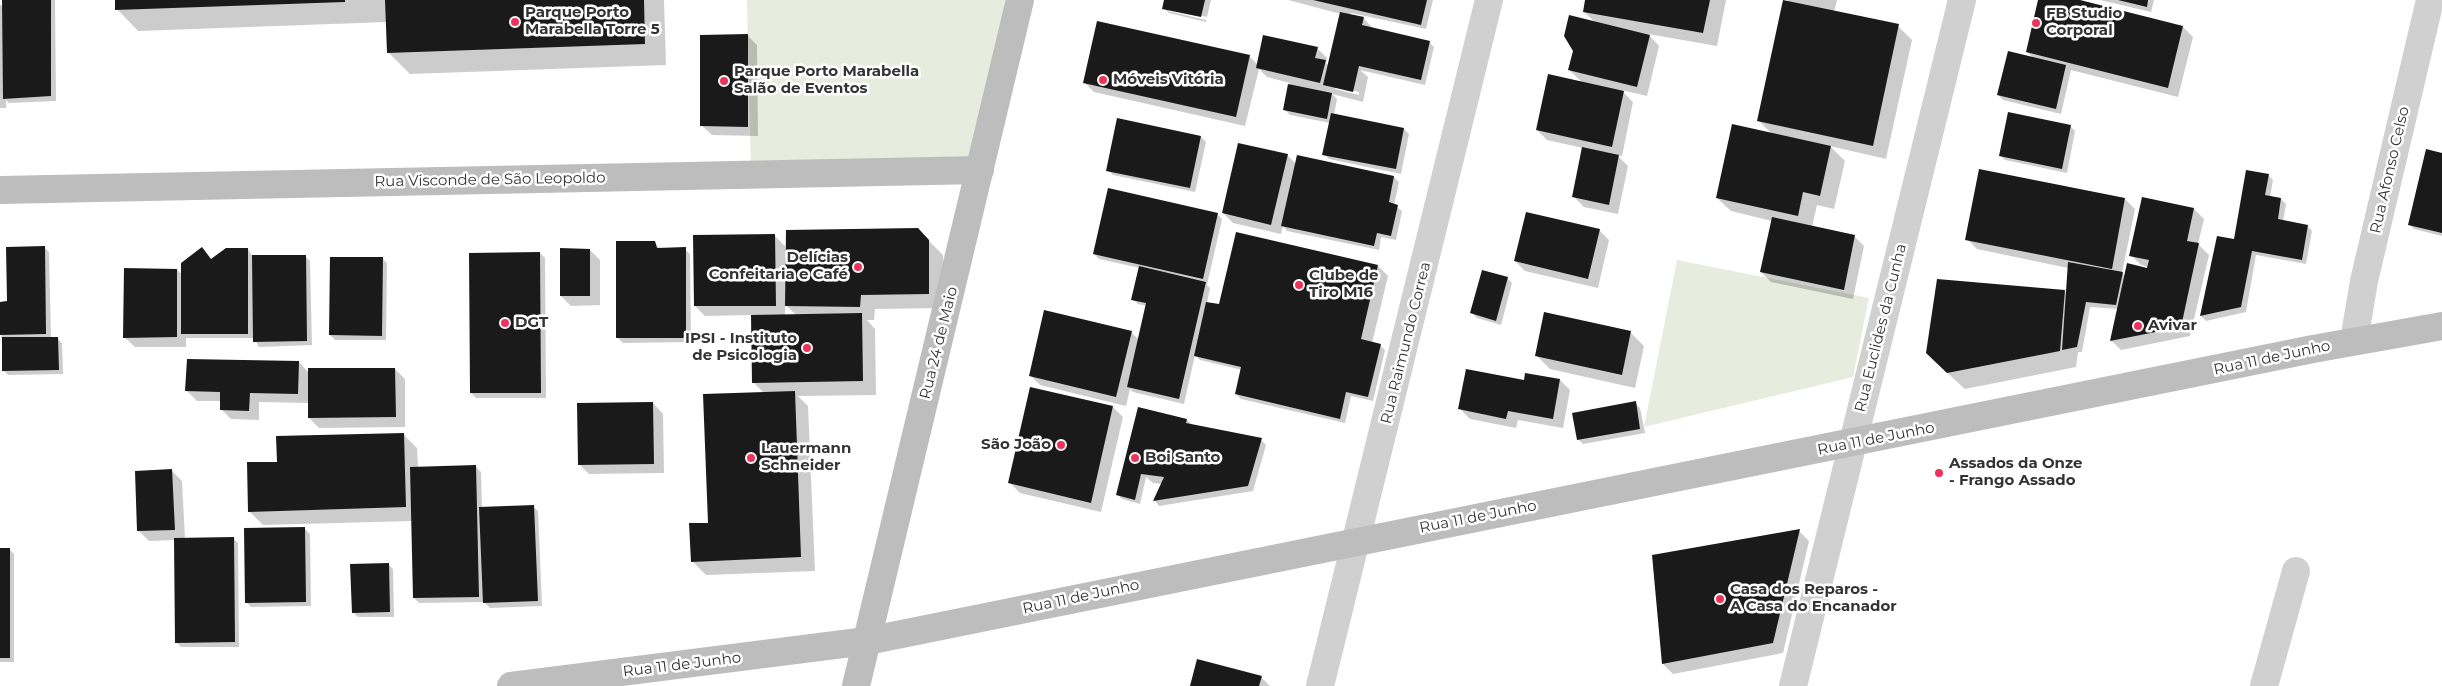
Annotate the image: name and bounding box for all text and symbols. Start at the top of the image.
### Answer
place label: Parque Porto Marabella Torre 5 [525,4,660,39]
place label: FB Studio Corporal [2046,5,2122,40]
marker: Parque Porto Marabella Torre 5 [509,16,521,28]
marker: FB Studio Corporal [2030,17,2042,29]
place label: Parque Porto Marabella Salão de Eventos [734,63,919,98]
place label: Móveis Vitória [1113,71,1224,89]
marker: Móveis Vitória [1097,74,1109,86]
marker: Parque Porto Marabella Salão de Eventos [718,75,730,87]
street label: Rua Afonso Celso [2367,105,2413,235]
street label: Rua Visconde de São Leopoldo [374,169,606,191]
street label: Rua Euclides da Cunha [1851,242,1911,414]
place label: Delícias Confeitaria e Café [709,249,848,284]
street label: Rua Raimundo Correa [1377,260,1435,426]
marker: Delícias Confeitaria e Café [852,261,864,273]
place label: Clube de Tiro M16 [1309,267,1379,302]
marker: Clube de Tiro M16 [1293,279,1305,291]
street label: Rua 24 de Maio [916,285,962,401]
place label: DGT [515,314,548,332]
marker: DGT [499,317,511,329]
place label: Avivar [2148,317,2197,335]
marker: Avivar [2132,320,2144,332]
place label: IPSI - Instituto de Psicologia [685,330,797,365]
street label: Rua 11 de Junho [2212,337,2332,379]
marker: IPSI - Instituto de Psicologia [801,342,813,354]
street label: Rua 11 de Junho [1816,419,1936,459]
place label: São João [981,436,1051,454]
marker: São João [1055,439,1067,451]
place label: Lauermann Schneider [761,440,851,475]
place label: Boi Santo [1145,449,1220,467]
marker: Lauermann Schneider [745,452,757,464]
marker: Boi Santo [1129,452,1141,464]
place label: Assados da Onze - Frango Assado [1949,455,2082,490]
marker: Assados da Onze - Frango Assado [1933,467,1945,479]
street label: Rua 11 de Junho [1418,497,1538,537]
street label: Rua 11 de Junho [1021,576,1141,618]
place label: Casa dos Reparos - A Casa do Encanador [1730,581,1897,616]
marker: Casa dos Reparos - A Casa do Encanador [1714,593,1726,605]
street label: Rua 11 de Junho [622,649,742,681]

